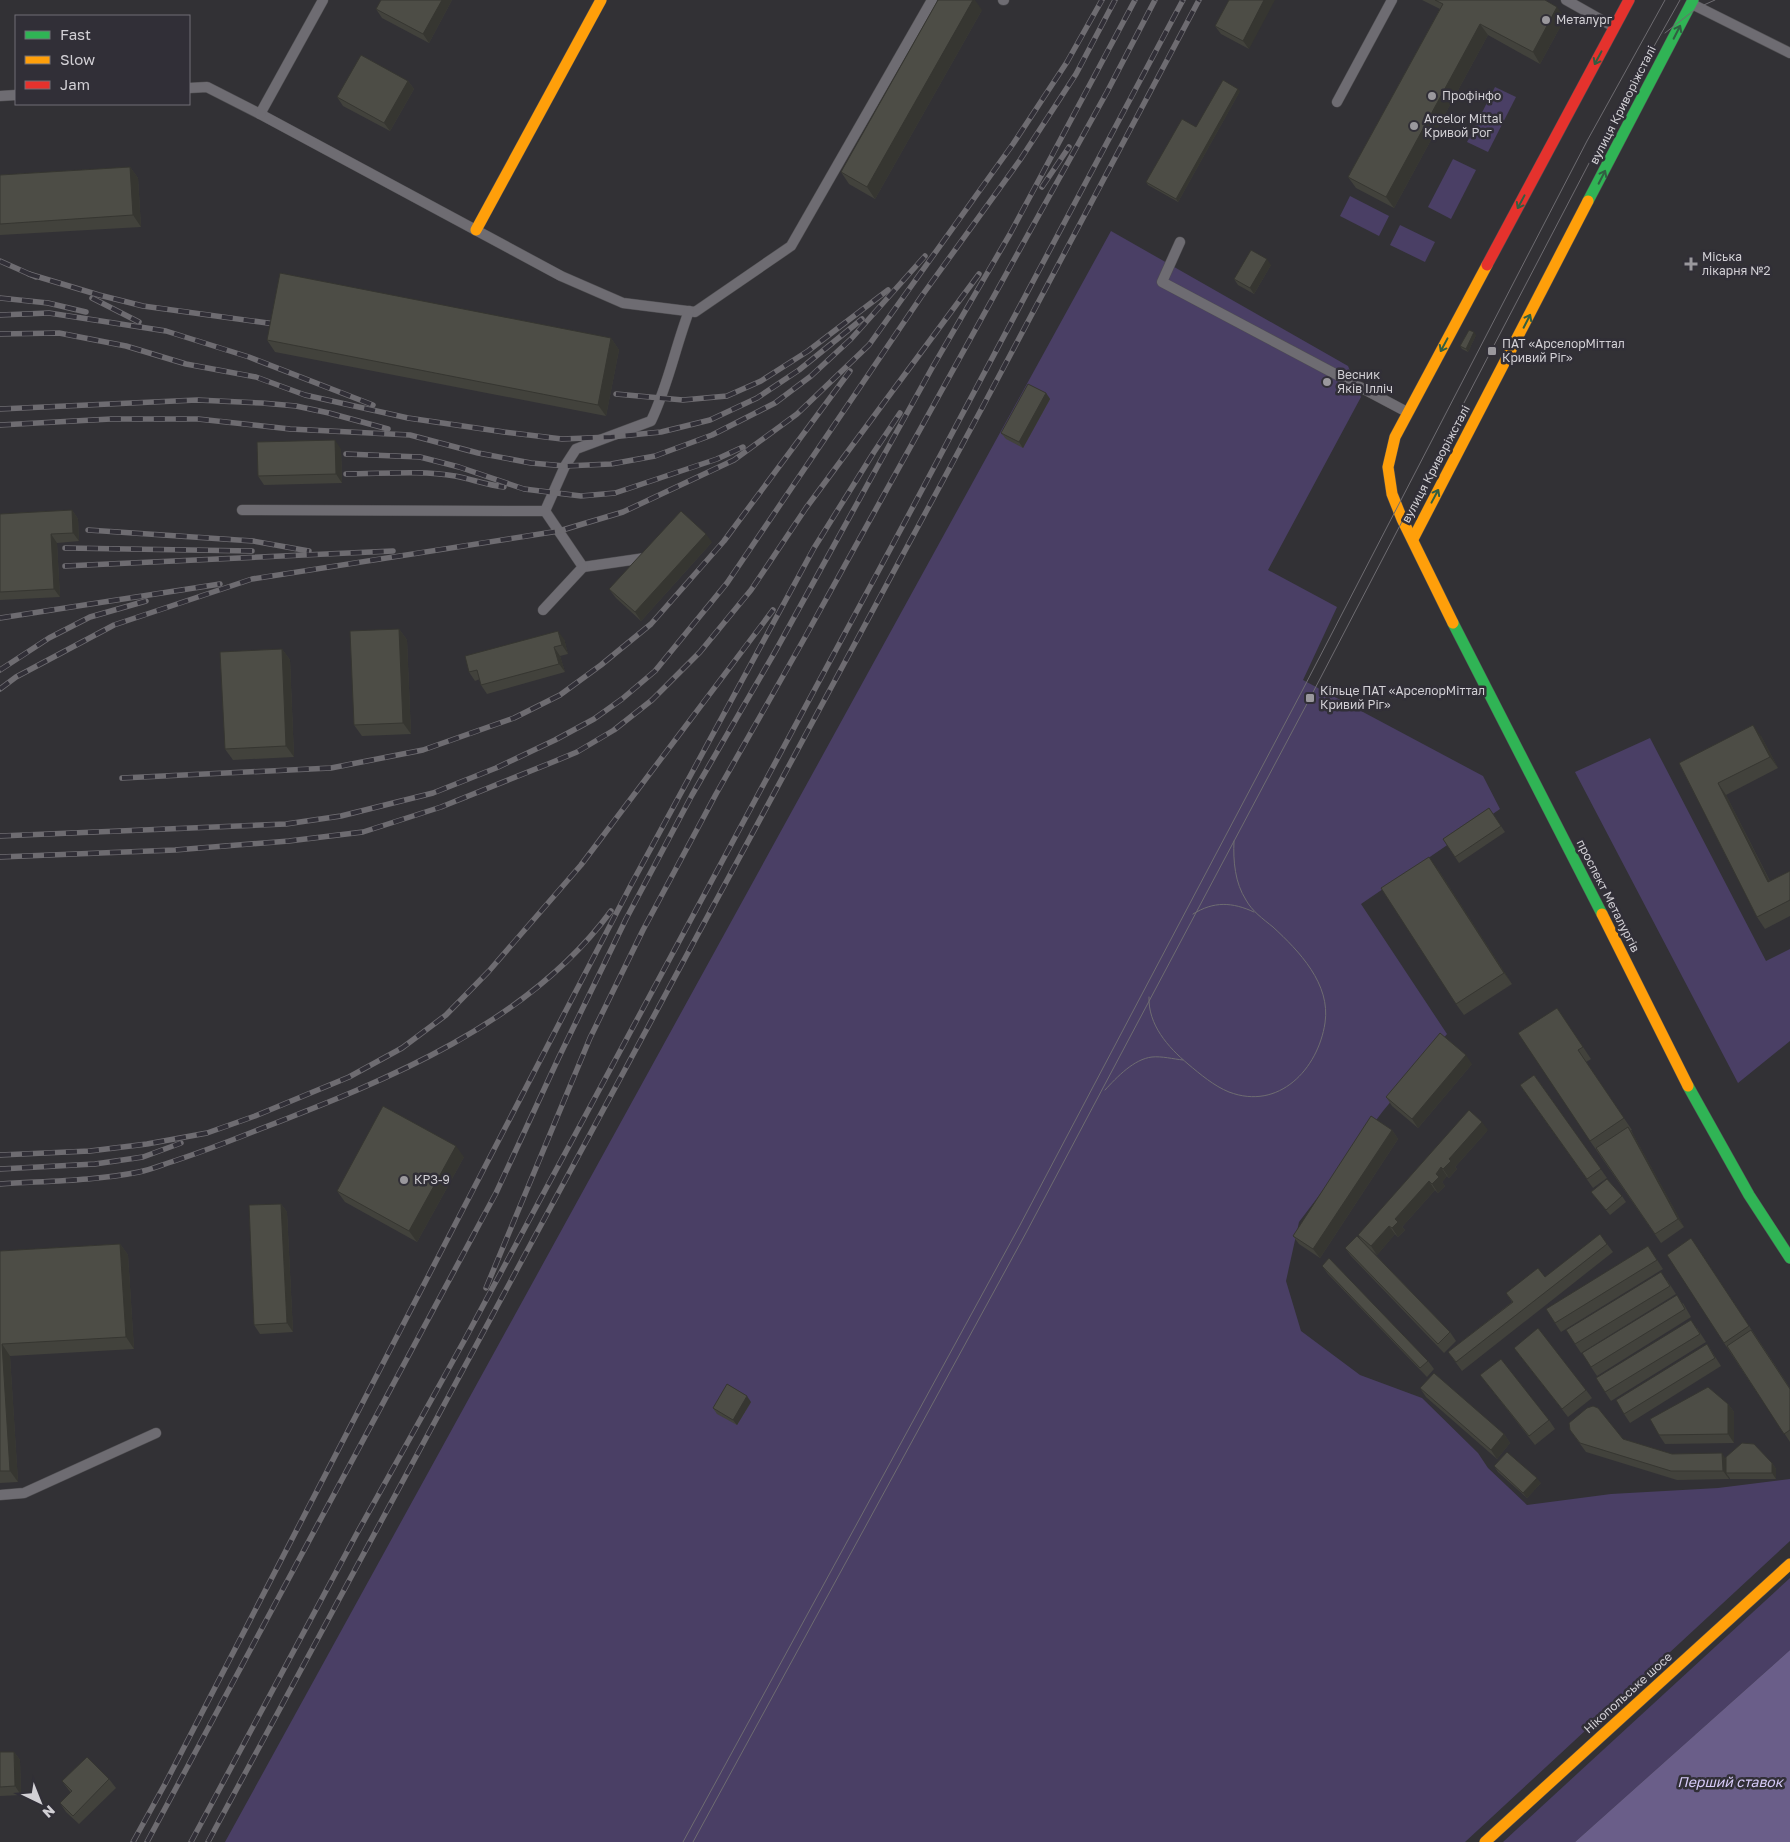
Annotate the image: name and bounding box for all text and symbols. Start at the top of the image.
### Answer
place label: Металург [1556,12,1613,27]
marker: Металург [1540,14,1552,26]
legend [15,15,190,105]
text: Fast [60,25,91,43]
one-way arrow [1672,25,1682,40]
street label: вулиця Криворіжсталі [1586,43,1659,167]
text: Slow [60,50,95,68]
one-way arrow [1593,51,1603,66]
text: Jam [60,75,90,93]
place label: Профінфо [1442,88,1501,103]
marker: Профінфо [1426,90,1438,102]
place label: Arcelor Mittal Кривой Рог [1424,111,1502,140]
marker: Arcelor Mittal Кривой Рог [1408,120,1420,132]
one-way arrow [1597,169,1607,184]
one-way arrow [1516,194,1526,209]
place label: Міська лікарня №2 [1702,249,1770,278]
marker: Міська лікарня №2 [1684,257,1698,271]
one-way arrow [1522,314,1532,328]
place label: ПАТ «АрселорМіттал Кривий Ріг» [1502,336,1625,365]
one-way arrow [1439,337,1448,352]
marker: ПАТ «АрселорМіттал Кривий Ріг» [1486,345,1498,357]
place label: Весник Яків Ілліч [1337,367,1393,396]
marker: Весник Яків Ілліч [1321,376,1333,388]
street label: вулиця Криворіжсталі [1398,402,1473,525]
one-way arrow [1431,489,1440,504]
place label: Кільце ПАТ «АрселорМіттал Кривий Ріг» [1320,683,1485,712]
marker: Кільце ПАТ «АрселорМіттал Кривий Ріг» [1304,692,1316,704]
street label: проспект Металургів [1574,837,1643,955]
place label: КРЗ-9 [414,1172,450,1187]
marker: КРЗ-9 [398,1174,410,1186]
street label: Нікопольське шосе [1580,1649,1675,1736]
water label: Перший ставок [1677,1773,1785,1790]
north arrow [15,1777,65,1827]
text: N [40,1802,59,1822]

